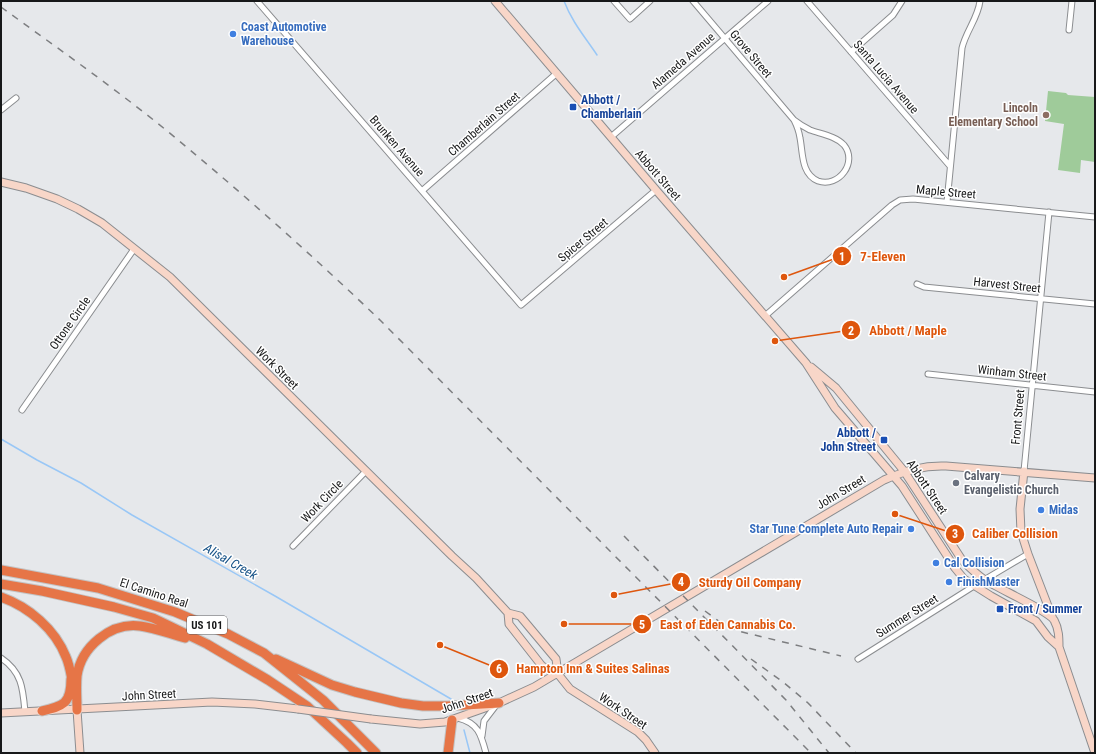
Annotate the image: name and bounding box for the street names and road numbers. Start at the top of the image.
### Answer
street label: Grove Street [727,27,775,81]
street label: Alameda Avenue [649,30,718,92]
street label: Santa Lucia Avenue [850,38,922,117]
street label: Chamberlain Street [445,89,523,159]
street label: Brunken Avenue [367,113,427,179]
street label: Abbott Street [632,147,684,204]
street label: Maple Street [916,182,977,202]
street label: Spicer Street [555,215,611,265]
street label: Harvest Street [973,275,1042,296]
street label: Ottone Circle [47,294,94,352]
street label: Work Street [253,344,302,393]
street label: Winham Street [977,362,1048,384]
street label: Front Street [1009,388,1027,445]
street label: Abbott Street [904,457,951,517]
street label: John Street [814,472,868,512]
street label: Work Circle [298,477,346,525]
street label: El Camino Real [118,575,190,611]
street label: Summer Street [874,591,941,641]
road number: US 101 [187,616,227,634]
street label: John Street [439,685,495,716]
street label: John Street [122,687,177,703]
street label: Work Street [596,690,650,732]

